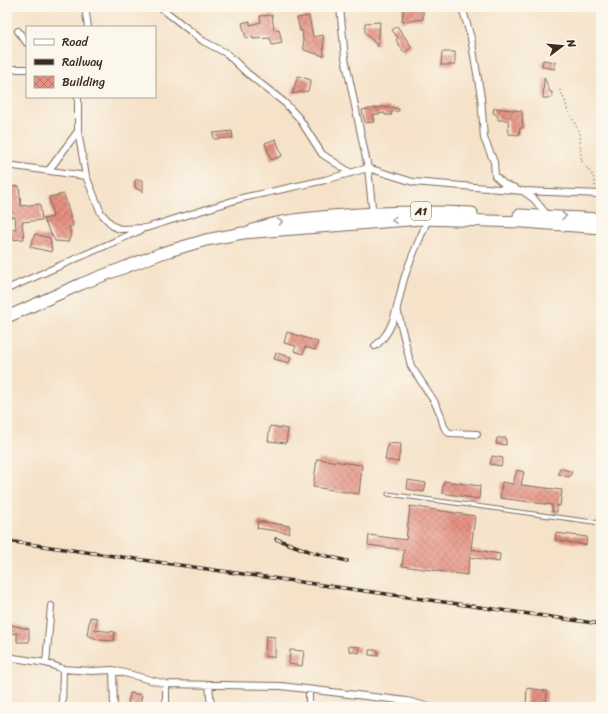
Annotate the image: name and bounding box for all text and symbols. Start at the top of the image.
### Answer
legend [26,26,156,98]
north arrow [542,26,582,66]
text: Road [62,31,89,53]
text: N [561,36,581,50]
text: Railway [62,51,103,73]
text: Building [62,71,105,93]
road number: A1 [411,202,431,220]
one-way arrow [561,212,567,221]
one-way arrow [391,216,397,225]
one-way arrow [277,218,284,227]

